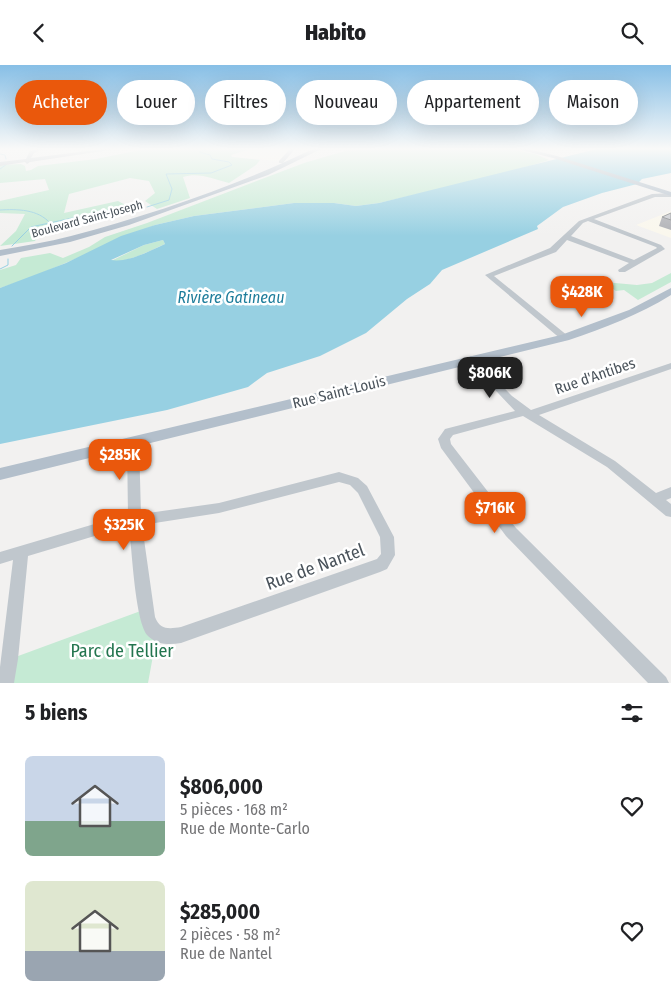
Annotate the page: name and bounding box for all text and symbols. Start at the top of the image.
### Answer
icon: back [25,19,53,47]
text: Habito [305,19,366,46]
icon: search [618,19,646,47]
chip: Acheter [15,80,107,125]
chip: Louer [117,80,195,125]
chip: Filtres [205,80,286,125]
chip: Nouveau [296,80,397,125]
chip: Appartement [407,80,539,125]
chip: Maison [549,80,638,125]
street label: Boulevard Saint-Joseph [30,197,144,241]
pin: $428K [547,275,617,318]
text: $428K [561,282,603,301]
water label: Rivière Gatineau [178,288,284,307]
street label: Rue d'Antibes [552,354,638,398]
pin: $806K [455,357,525,399]
text: $806K [469,363,511,382]
street label: Rue Saint-Louis [290,372,388,412]
pin: $285K [85,439,155,481]
text: $285K [100,445,140,464]
pin: $716K [460,491,530,534]
text: $716K [476,498,514,517]
pin: $325K [89,509,159,551]
text: $325K [104,515,144,534]
street label: Rue de Nantel [263,539,368,595]
park label: Parc de Tellier [70,640,174,662]
icon: filters [618,699,646,727]
text: 5 biens [25,700,87,726]
text: $806,000 [180,774,263,800]
icon: home [65,776,125,836]
icon: heart [618,792,646,820]
text: 5 pièces · 168 m² [180,800,288,819]
text: Rue de Monte-Carlo [180,819,310,838]
text: $285,000 [180,899,260,925]
icon: home [65,901,125,961]
icon: heart [618,917,646,945]
text: 2 pièces · 58 m² [180,925,281,944]
text: Rue de Nantel [180,944,272,963]

